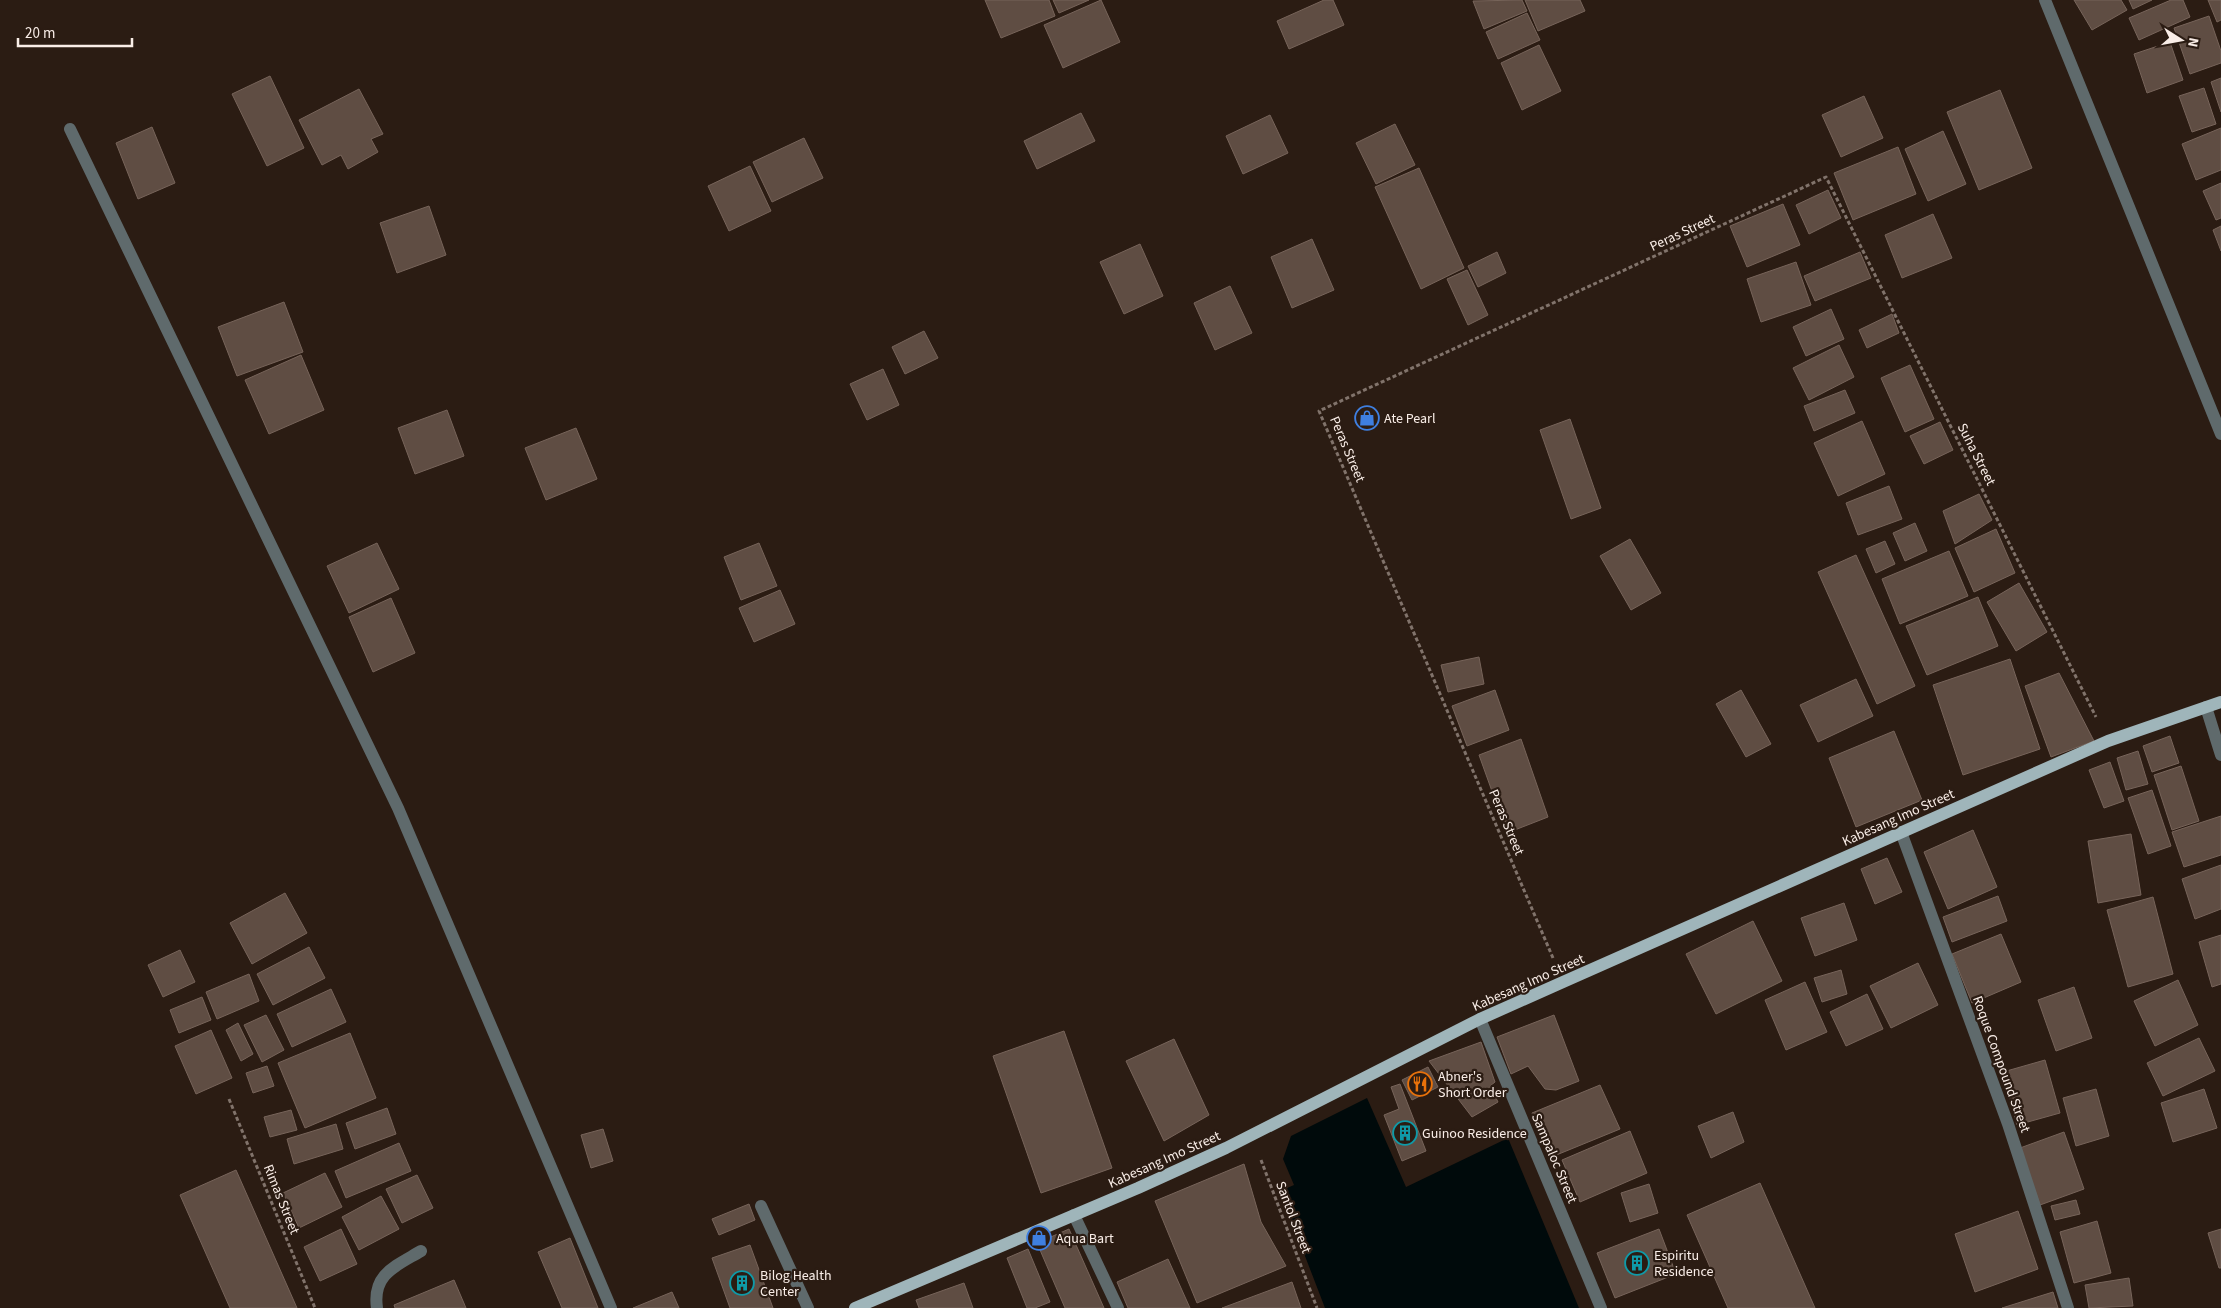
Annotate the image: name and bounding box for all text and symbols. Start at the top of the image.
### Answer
scale bar [18,15,131,47]
north arrow [2156,15,2206,65]
text: 20 m [25,23,55,44]
text: N [2182,36,2203,49]
street label: Peras Street [1647,209,1719,257]
shop icon: Ate Pearl [1354,405,1380,431]
place label: Ate Pearl [1384,409,1436,429]
street label: Peras Street [1324,413,1370,486]
street label: Suha Street [1952,420,2000,489]
street label: Kabesang Imo Street [1839,784,1958,852]
street label: Peras Street [1483,786,1529,859]
street label: Kabesang Imo Street [1469,949,1588,1017]
street label: Roque Compound Street [1967,993,2035,1136]
place label: Abner's Short Order [1438,1067,1507,1103]
restaurant icon: Abner's Short Order [1407,1071,1433,1097]
street label: Sampaloc Street [1526,1110,1582,1207]
building icon: Guinoo Residence [1392,1120,1418,1146]
place label: Guinoo Residence [1422,1124,1527,1144]
street label: Kabesang Imo Street [1105,1126,1224,1194]
street label: Rimas Street [258,1161,304,1238]
street label: Santol Street [1270,1178,1316,1257]
shop icon: Aqua Bart [1026,1225,1052,1251]
place label: Aqua Bart [1056,1229,1114,1249]
place label: Espiritu Residence [1654,1246,1714,1282]
building icon: Espiritu Residence [1624,1250,1650,1276]
place label: Bilog Health Center [760,1266,832,1302]
building icon: Bilog Health Center [729,1270,755,1296]

